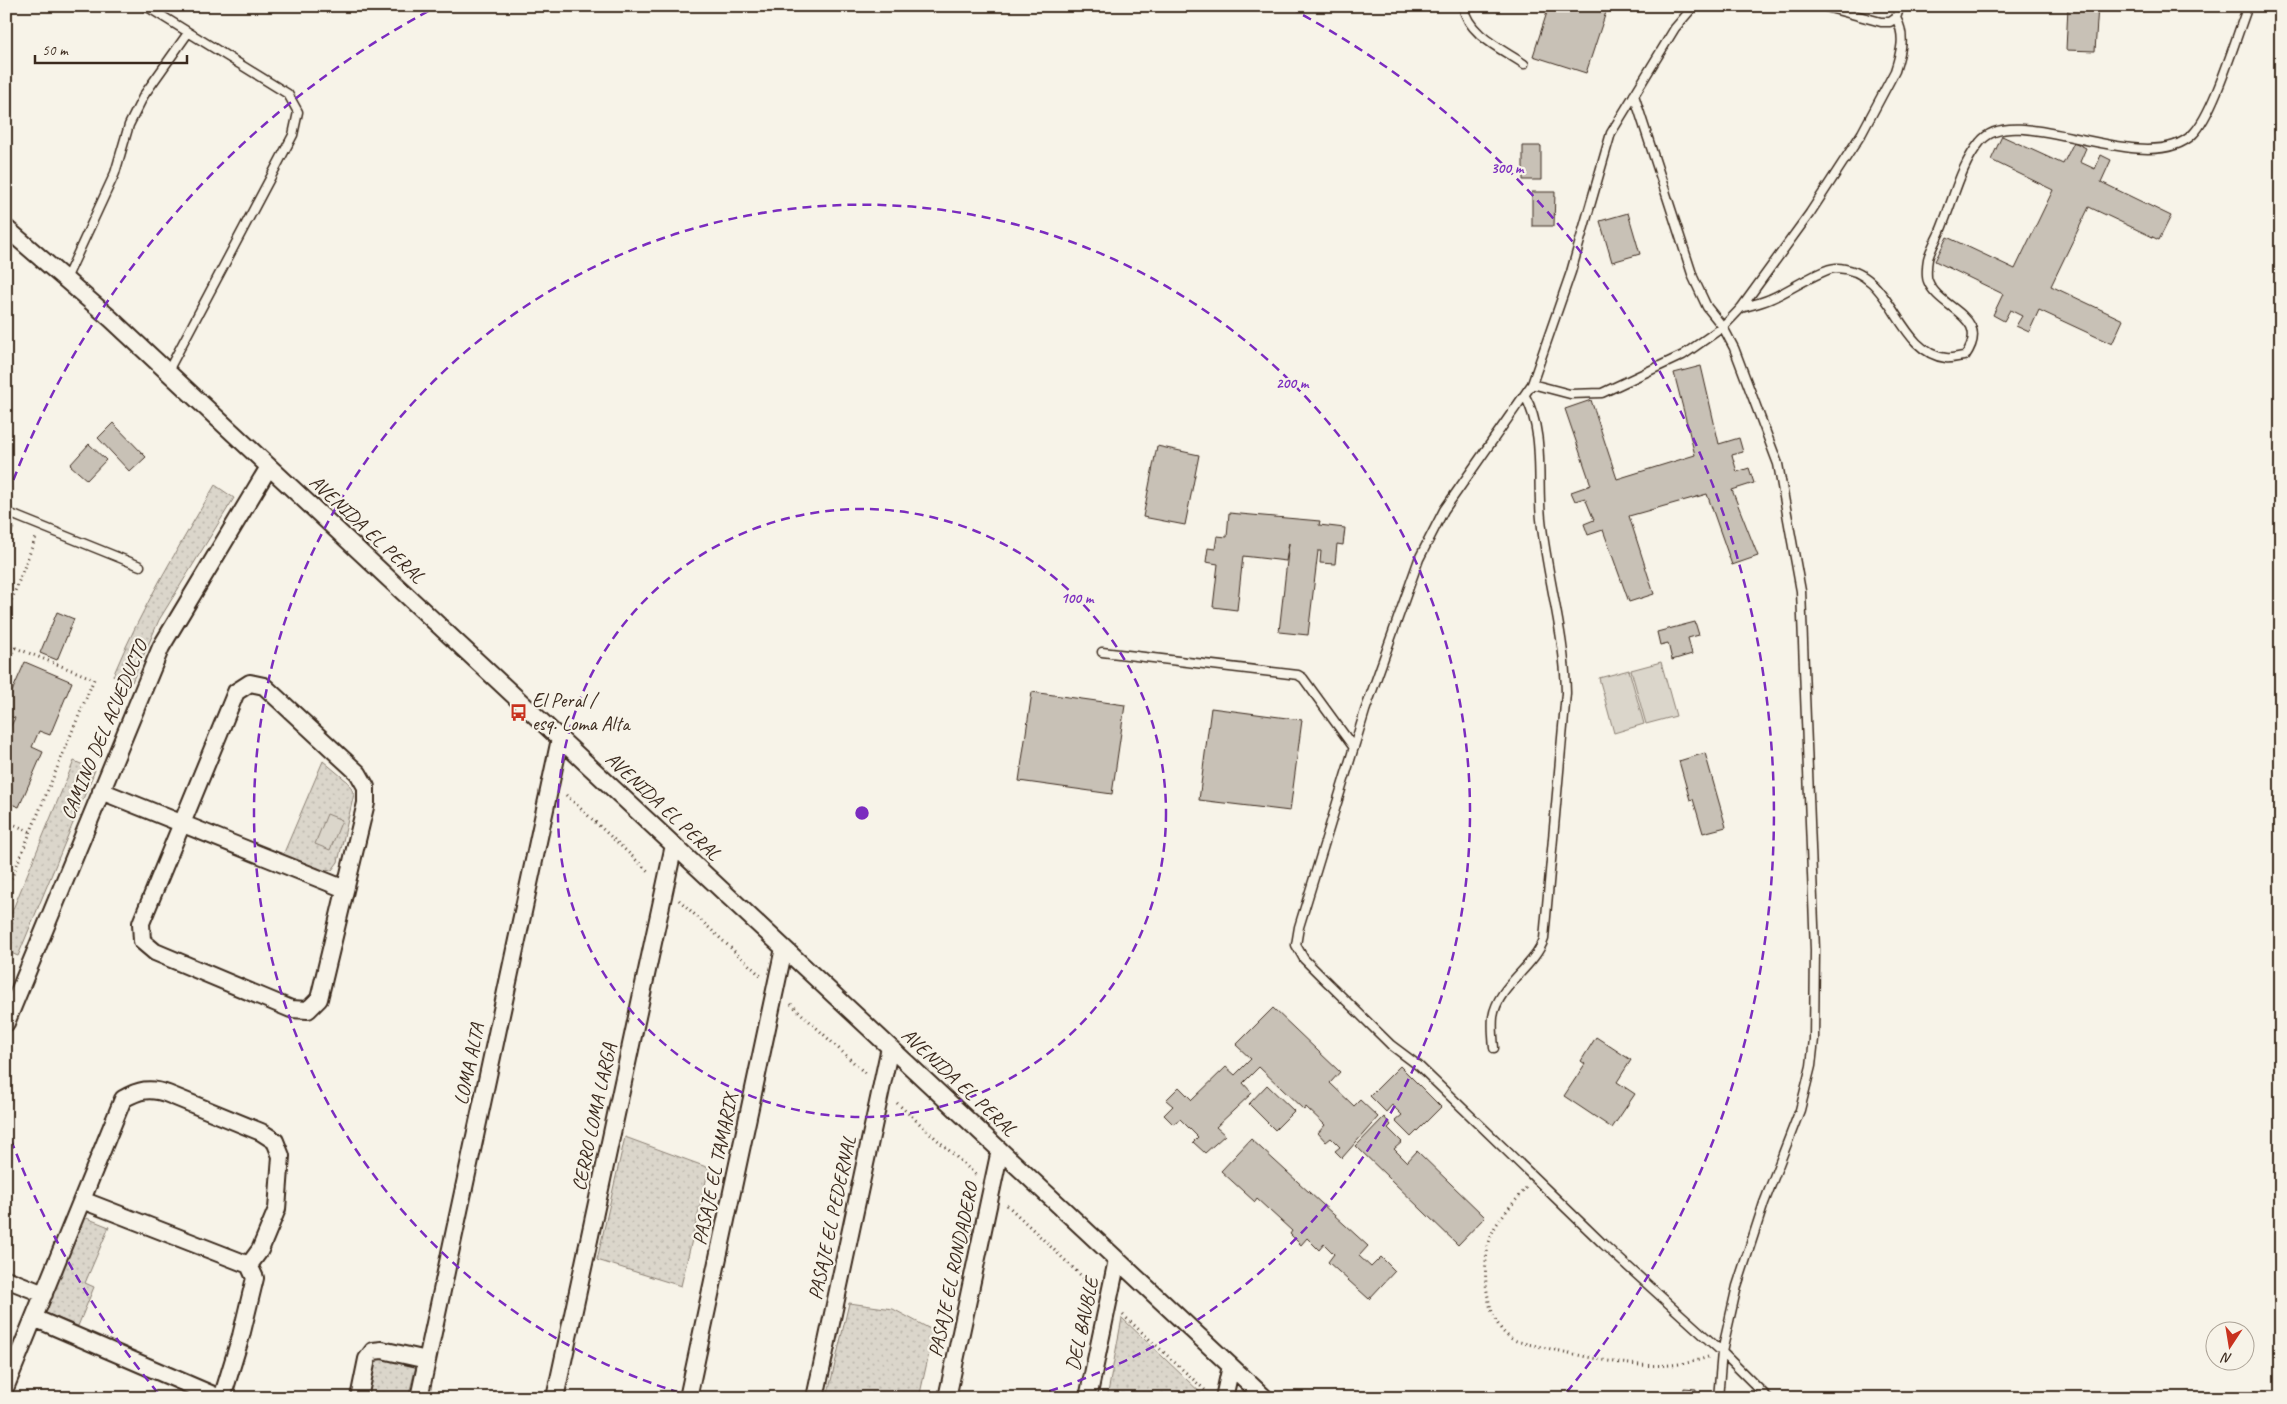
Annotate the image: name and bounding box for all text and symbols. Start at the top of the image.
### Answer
scale bar [35,32,188,64]
text: 50 m [42,41,69,60]
text: 300 m [1491,159,1525,178]
text: 200 m [1276,374,1310,393]
street label: AVENIDA EL PERAL [304,469,430,589]
text: 100 m [1061,589,1095,608]
street label: CAMINO DEL ACUEDUCTO [55,635,154,823]
place label: El Peral / esq. Loma Alta [532,688,631,736]
bus stop icon: El Peral / esq. Loma Alta [508,702,528,722]
street label: AVENIDA EL PERAL [600,746,726,866]
centre of rings [853,804,871,822]
street label: LOMA ALTA [448,1020,490,1107]
street label: AVENIDA EL PERAL [896,1022,1022,1142]
street label: CERRO LOMA LARGA [566,1040,622,1193]
street label: PASAJE EL TAMARIX [687,1089,744,1247]
street label: PASAJE EL PEDERNAL [802,1134,862,1302]
street label: PASAJE EL RONDADERO [922,1179,984,1359]
street label: DEL BAUBLE [1060,1273,1105,1373]
north arrow [2204,1322,2254,1372]
text: N [2219,1349,2233,1367]

